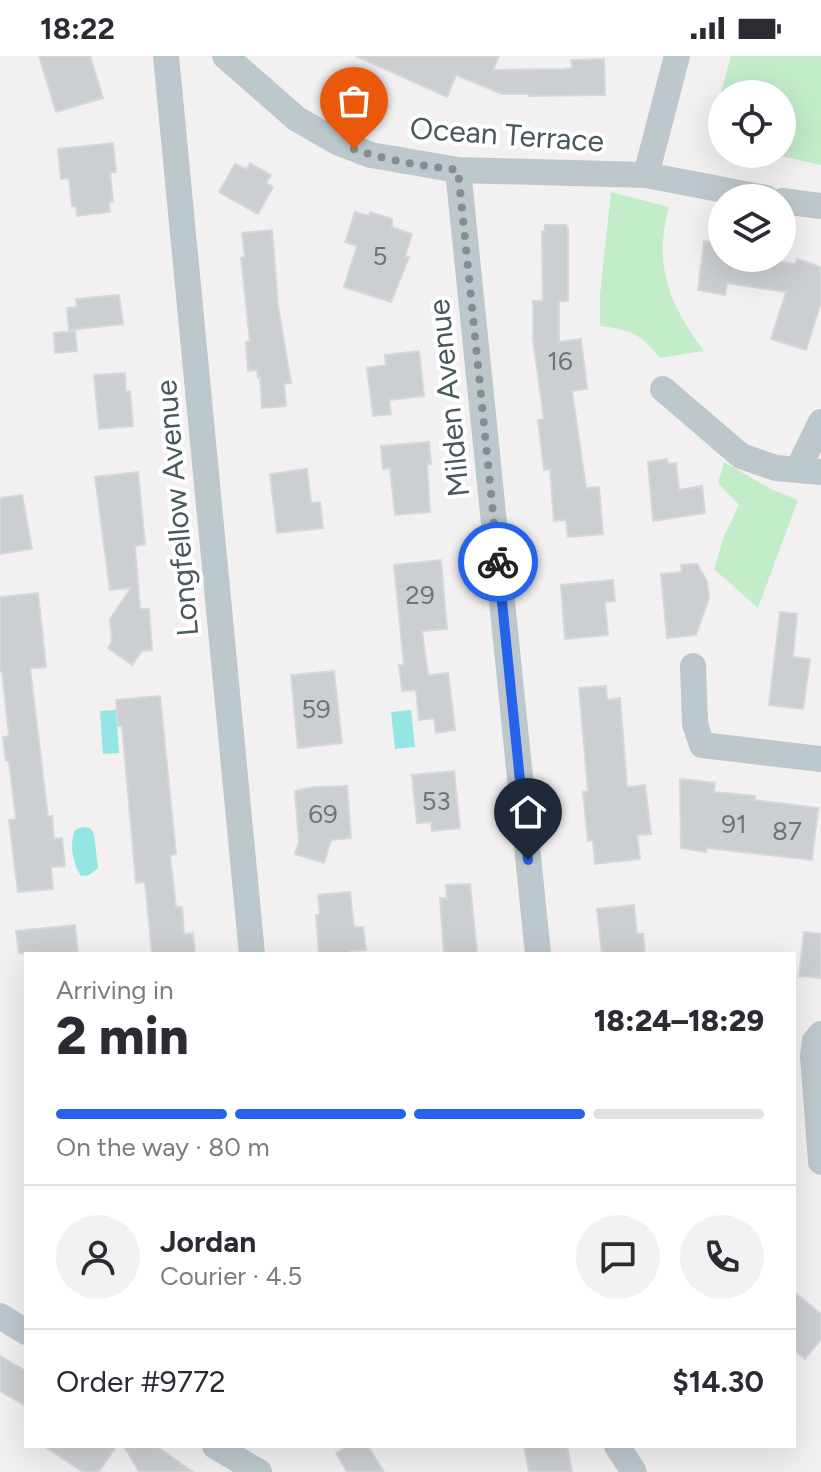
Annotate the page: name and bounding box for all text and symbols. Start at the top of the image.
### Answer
text: 18:22 [40,10,115,47]
pin [320,67,388,149]
icon: bag [332,79,376,123]
map controls [708,80,796,272]
button: locate [708,80,796,168]
street label: Ocean Terrace [409,109,605,160]
button: layers [708,184,796,272]
house number: 5 [373,240,387,272]
street label: Milden Avenue [420,297,477,499]
house number: 16 [547,345,573,377]
street label: Longfellow Avenue [147,378,206,638]
courier [458,522,538,602]
icon: bike [476,540,520,584]
house number: 29 [405,579,435,611]
house number: 59 [301,693,331,725]
pin [494,778,562,860]
house number: 53 [421,785,451,817]
icon: home [506,790,550,834]
house number: 69 [308,798,338,830]
house number: 91 [721,808,747,840]
house number: 87 [772,815,802,847]
text: Arriving in [56,974,174,1006]
text: 18:24–18:29 [594,1002,764,1039]
text: 2 min [56,1005,189,1067]
text: On the way · 80 m [56,1131,270,1163]
button: person [56,1215,140,1299]
button: chat [576,1215,660,1299]
button: phone [680,1215,764,1299]
text: Jordan [160,1223,256,1260]
text: Courier · 4.5 [160,1260,302,1292]
text: Order #9772 [56,1363,226,1400]
text: $14.30 [672,1363,764,1400]

